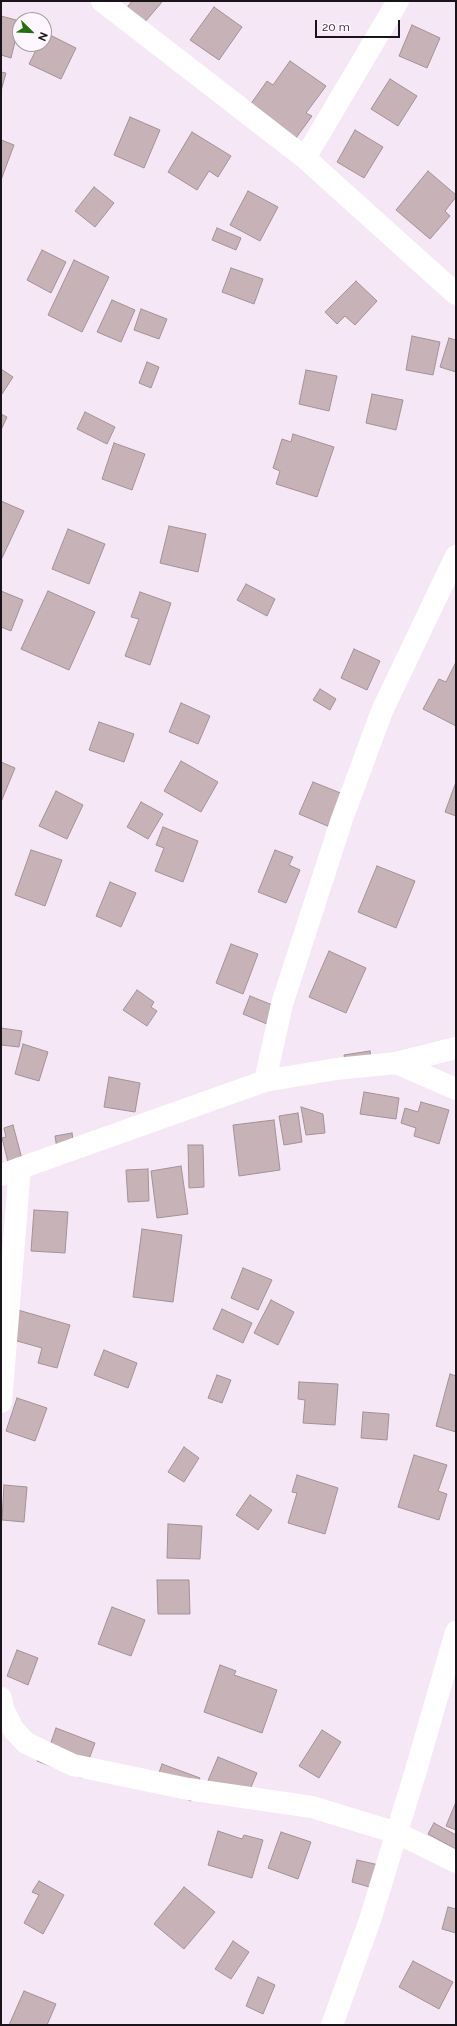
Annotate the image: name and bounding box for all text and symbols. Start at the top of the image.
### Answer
north arrow [12,12,52,52]
scale bar [317,12,402,38]
text: 20 m [322,20,350,34]
text: N [35,30,50,43]

